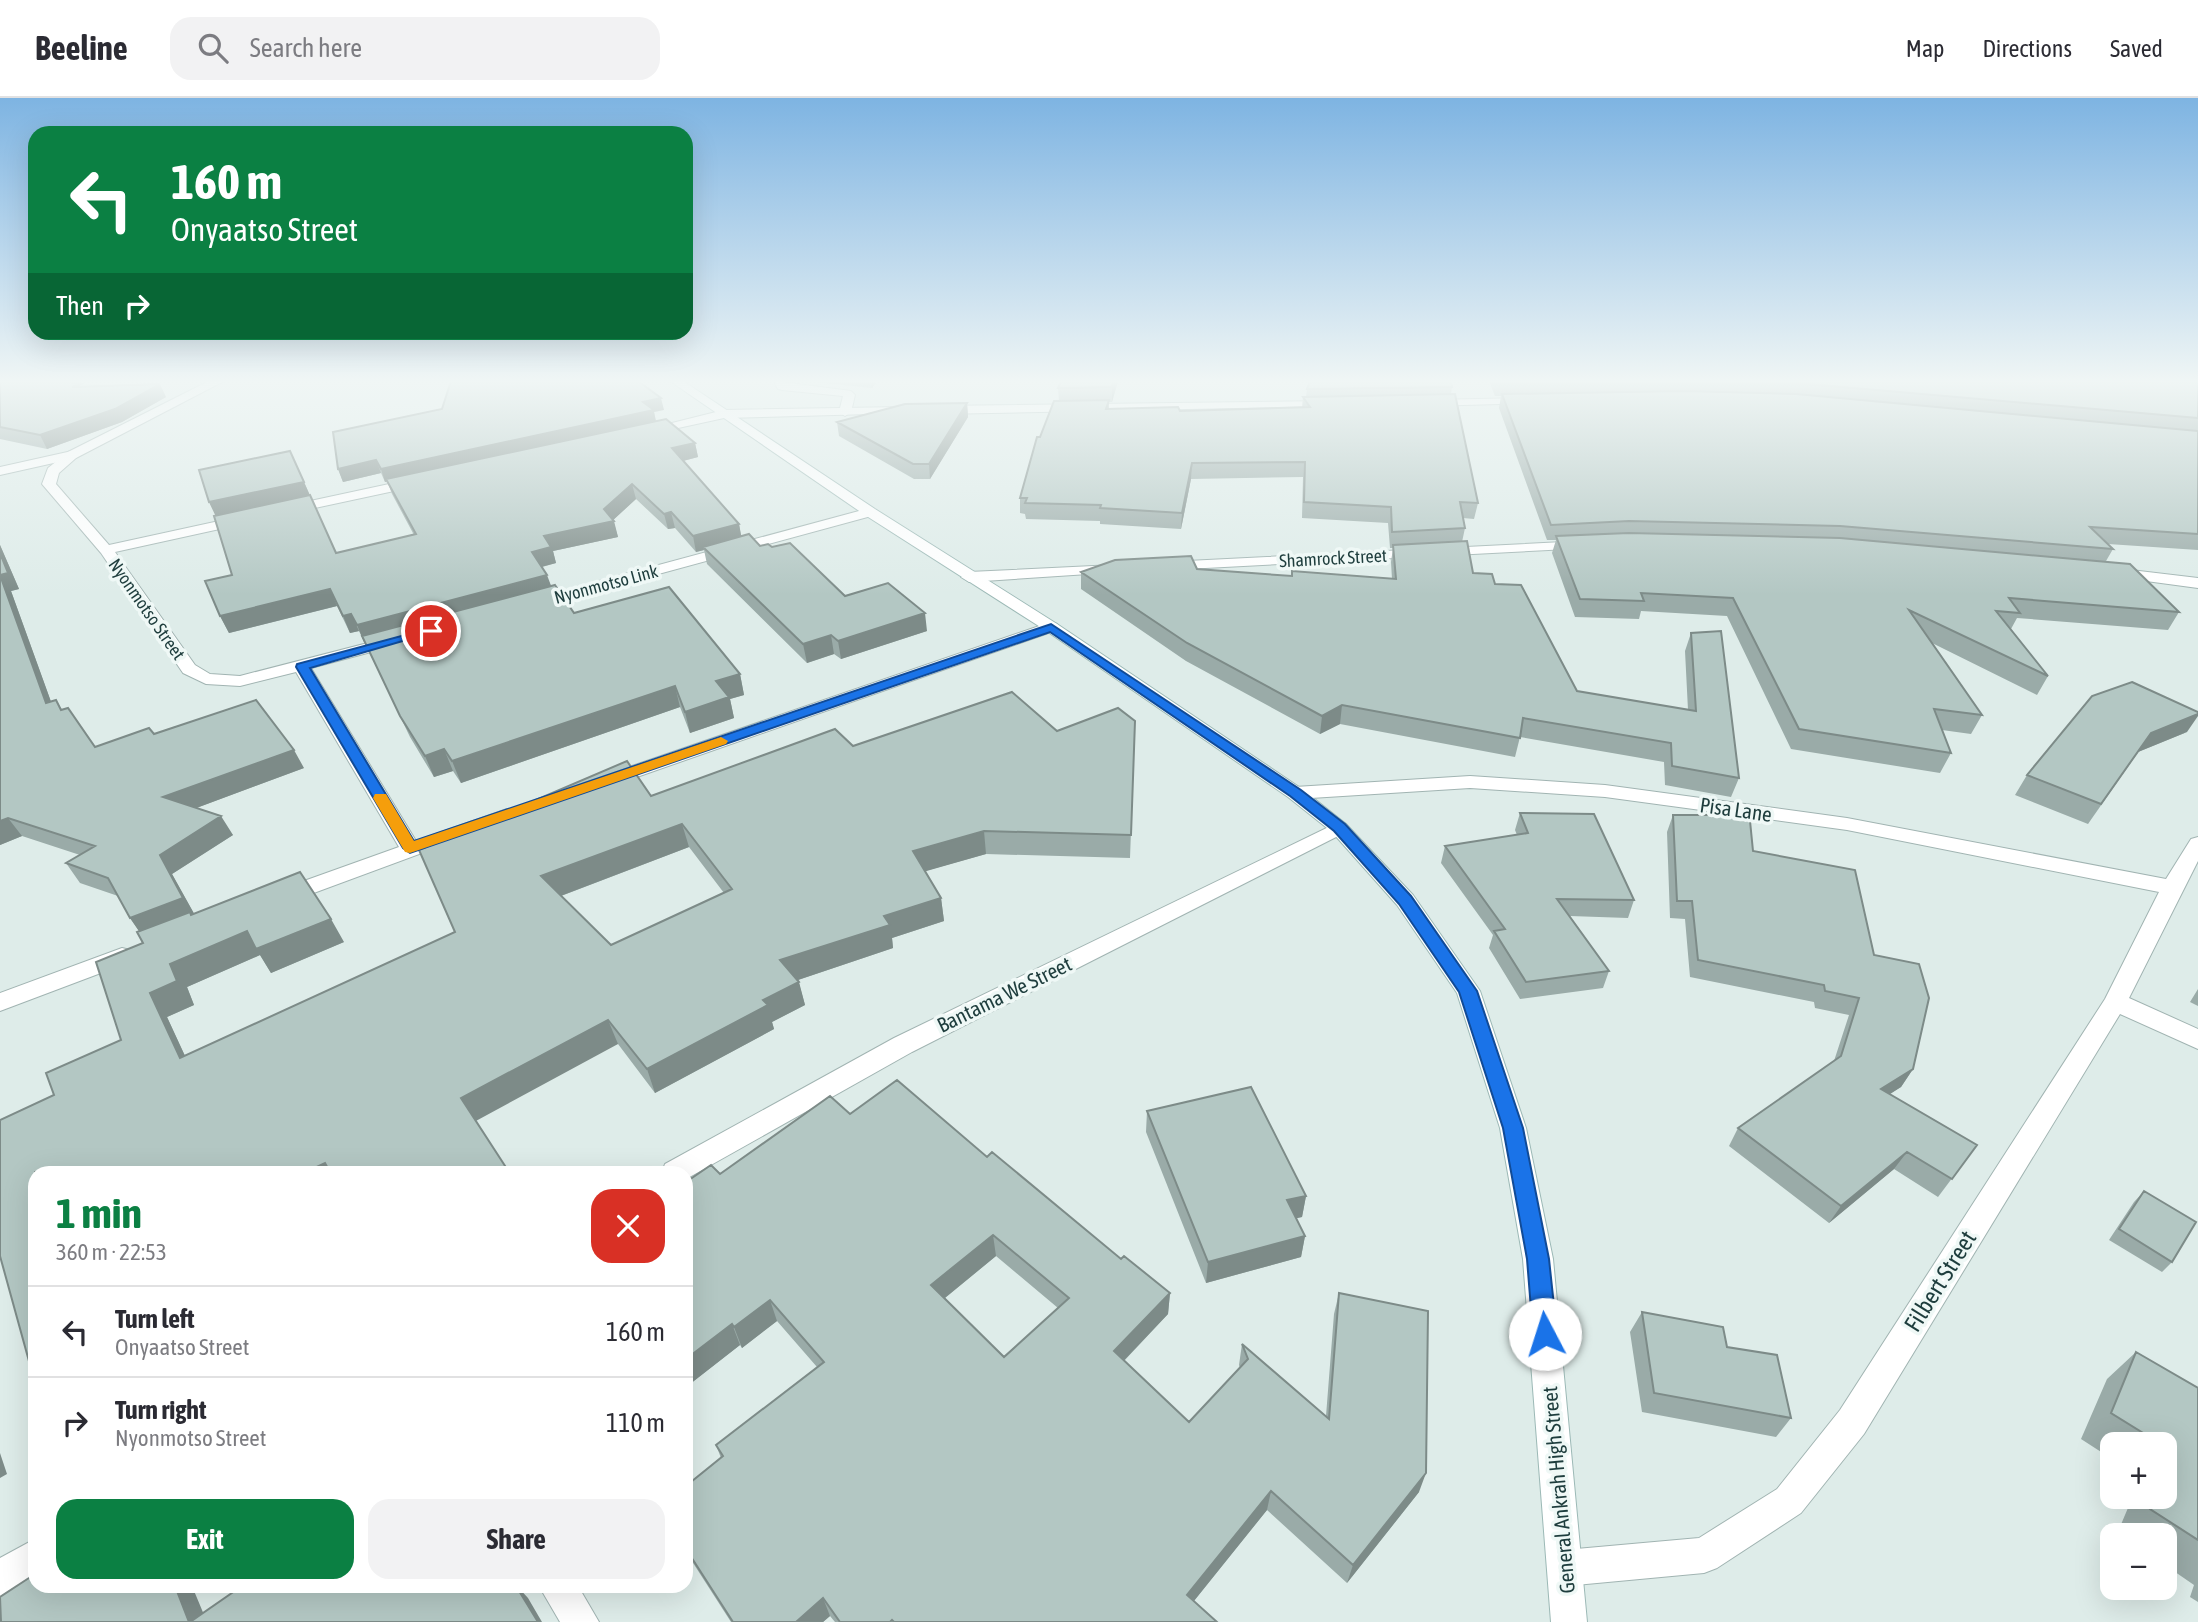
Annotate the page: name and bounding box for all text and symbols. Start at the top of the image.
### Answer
search box [170,17,660,80]
text: Beeline [35,29,128,67]
icon: search [194,29,232,67]
text: Search here [250,33,362,63]
text: Map [1906,35,1944,62]
text: Directions [1982,35,2072,62]
text: Saved [2110,35,2163,62]
text: 160 m [171,153,282,209]
icon: left [56,154,147,245]
text: Onyaatso Street [171,211,358,248]
icon: right [118,287,156,325]
text: Then [56,291,104,321]
street label: Shamrock Street [1279,545,1387,571]
street label: Nyonmotso Street [104,554,190,664]
street label: Nyonmotso Link [552,560,660,608]
pin [401,601,461,661]
icon: arrive [412,612,450,650]
street label: Pisa Lane [1698,792,1774,826]
street label: Bantama We Street [933,951,1075,1037]
text: 1 min [56,1189,142,1237]
button: close [591,1189,665,1263]
street label: Filbert Street [1898,1226,1982,1336]
text: 360 m · 22:53 [56,1239,167,1265]
position arrow [1508,1297,1582,1371]
text: Turn left [115,1304,195,1334]
icon: left [56,1313,94,1351]
text: 160 m [606,1317,665,1347]
text: Onyaatso Street [115,1334,249,1360]
street label: General Ankrah High Street [1537,1385,1579,1595]
text: Turn right [115,1395,206,1425]
icon: right [56,1404,94,1442]
text: 110 m [606,1408,665,1438]
text: Nyonmotso Street [115,1425,266,1451]
map controls [2100,1432,2177,1600]
button: + [2100,1432,2177,1509]
button: Exit [56,1499,354,1579]
button: Share [368,1499,665,1579]
button: − [2100,1523,2177,1600]

